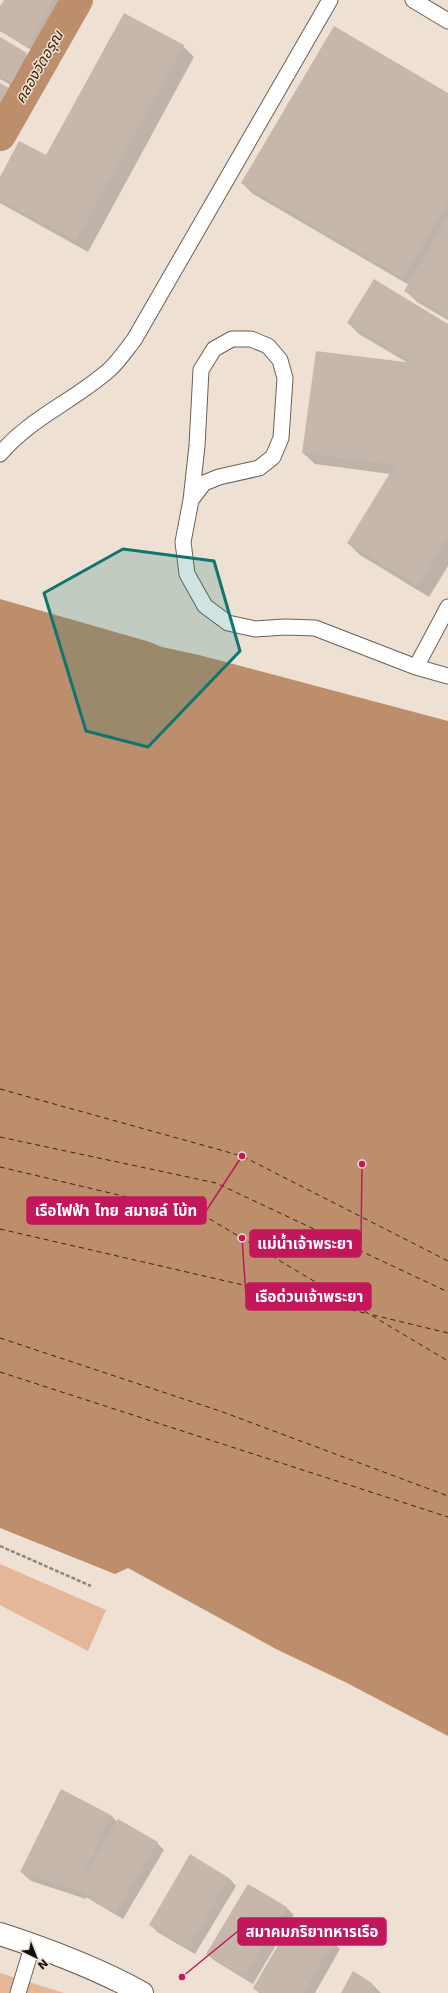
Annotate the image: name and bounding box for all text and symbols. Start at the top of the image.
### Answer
water label: คลองวัดอรุณ [11,26,68,106]
callout: เรือไฟฟ้า ไทย สมายล์ โบ้ท [27,1197,206,1224]
text: เรือไฟฟ้า ไทย สมายล์ โบ้ท [35,1202,197,1220]
callout: แม่น้ำเจ้าพระยา [250,1230,361,1257]
text: แม่น้ำเจ้าพระยา [257,1233,353,1253]
callout: เรือด่วนเจ้าพระยา [246,1283,371,1310]
text: เรือด่วนเจ้าพระยา [255,1288,363,1306]
callout: สมาคมภริยาทหารเรือ [238,1918,386,1945]
text: สมาคมภริยาทหารเรือ [246,1923,379,1941]
north arrow [16,1937,56,1977]
text: N [35,1956,50,1972]

